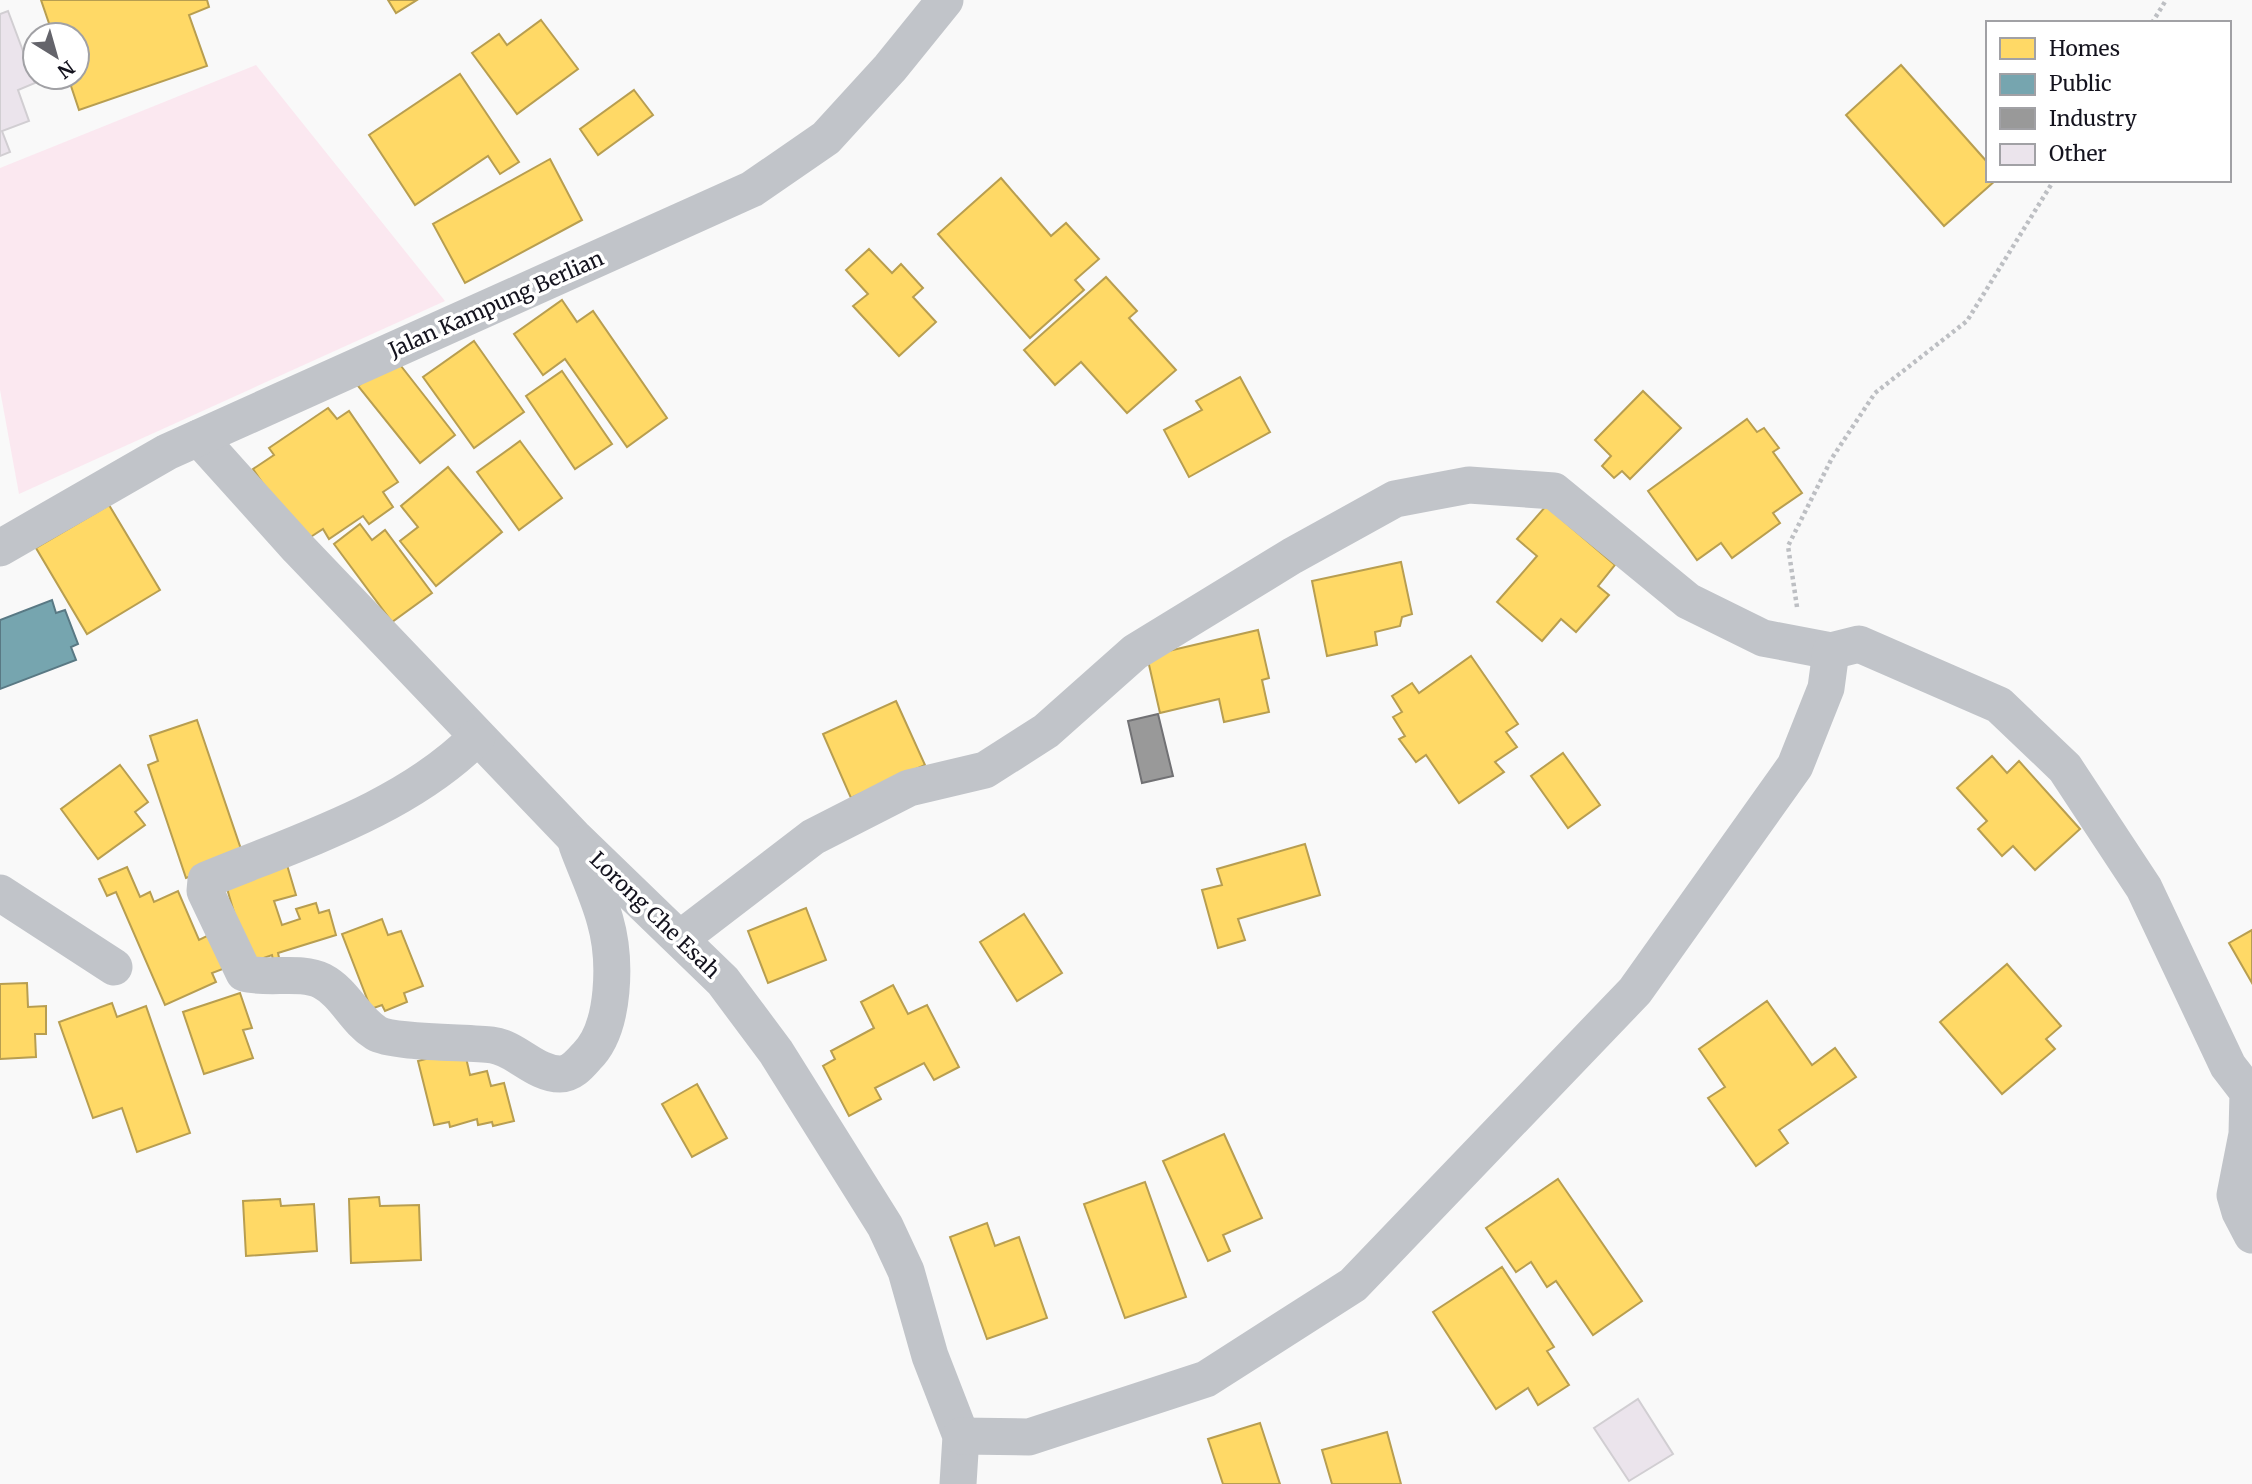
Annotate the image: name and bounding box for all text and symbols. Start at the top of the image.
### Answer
north arrow [21,21,91,91]
legend [1986,21,2231,182]
text: Homes [2049,35,2120,62]
text: N [53,55,79,84]
text: Public [2049,70,2112,97]
text: Industry [2049,105,2138,132]
text: Other [2049,140,2107,167]
street label: Jalan Kampung Berlian [383,244,608,364]
street label: Lorong Che Esah [584,846,726,984]

